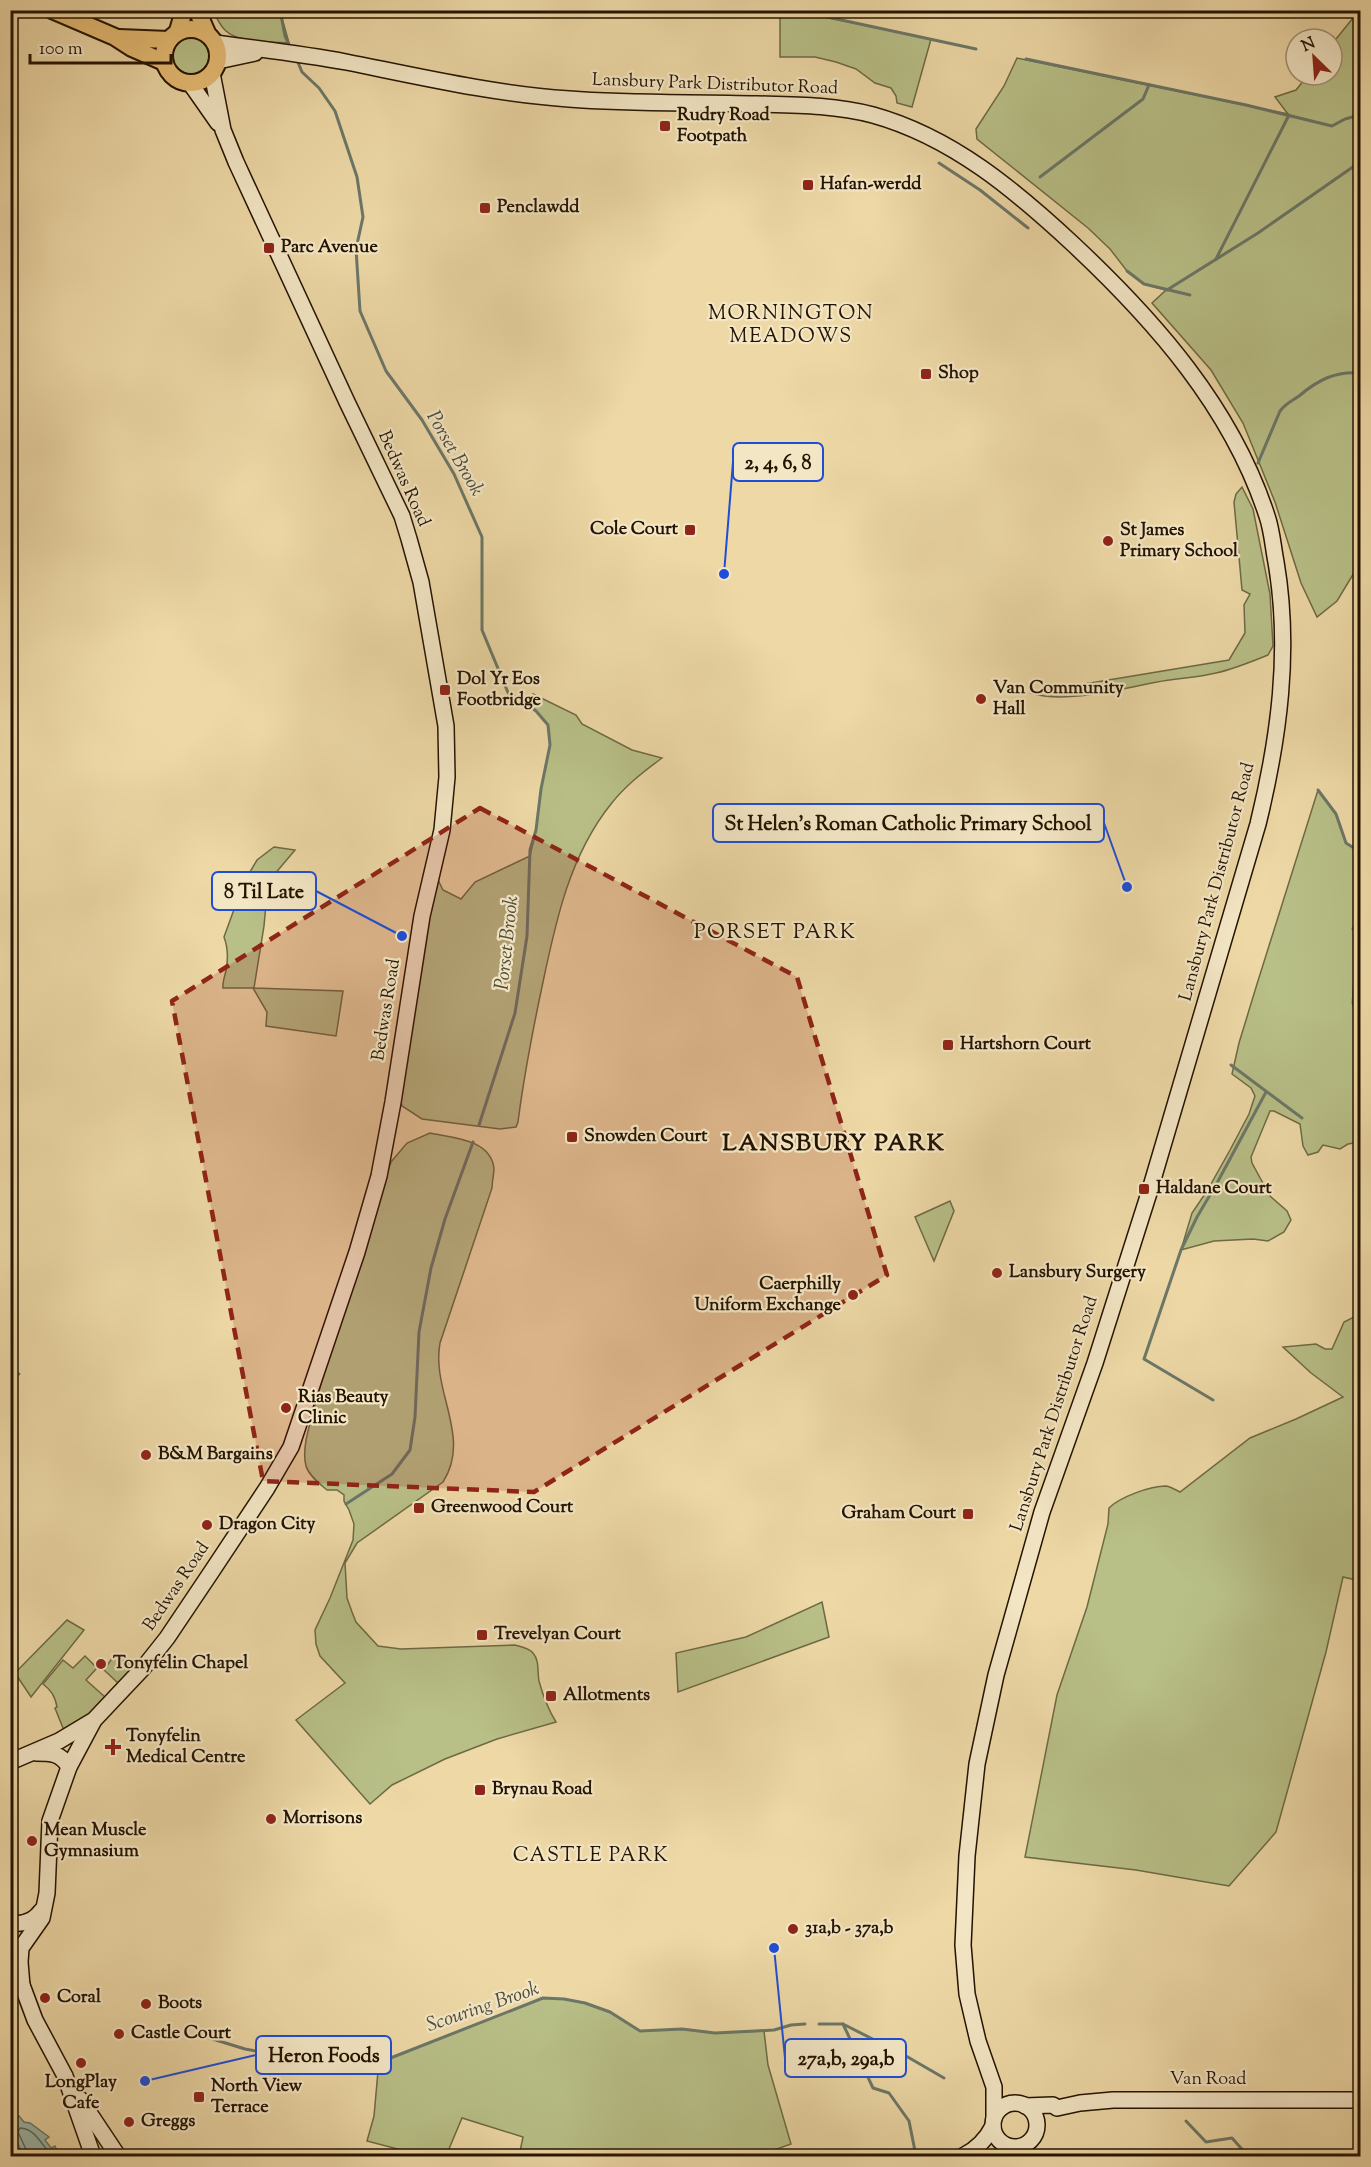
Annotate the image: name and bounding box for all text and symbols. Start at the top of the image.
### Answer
scale bar [30,27,171,65]
north arrow [1284,27,1344,87]
text: N [1298,32,1320,59]
text: 100 m [39,37,83,63]
street label: Lansbury Park Distributor Road [591,68,839,102]
place label: Rudry Road Footpath [677,103,771,150]
marker: Rudry Road Footpath [658,119,672,133]
place label: Hafan-werdd [820,172,922,198]
marker: Hafan-werdd [801,178,815,192]
place label: Penclawdd [497,195,580,221]
marker: Penclawdd [478,201,492,215]
place label: Parc Avenue [281,235,378,261]
marker: Parc Avenue [262,241,276,255]
district label: MORNINGTON MEADOWS [708,300,874,352]
place label: Shop [938,361,979,387]
marker: Shop [919,367,933,381]
water label: Porset Brook [418,406,490,502]
street label: Bedwas Road [370,427,436,531]
callout: 2, 4, 6, 8 [733,443,823,481]
text: 2, 4, 6, 8 [745,450,811,479]
place label: Cole Court [590,517,679,543]
place label: St James Primary School [1120,518,1239,565]
marker: Cole Court [683,523,697,537]
marker: St James Primary School [1101,534,1115,548]
place label: Dol Yr Eos Footbridge [457,667,542,714]
place label: Van Community Hall [993,676,1124,723]
marker: Dol Yr Eos Footbridge [438,683,452,697]
marker: Van Community Hall [974,692,988,706]
street label: Lansbury Park Distributor Road [1174,760,1262,1004]
callout: St Helen's Roman Catholic Primary School [713,804,1104,842]
text: St Helen's Roman Catholic Primary School [724,811,1092,840]
callout: 8 Til Late [212,872,316,910]
text: 8 Til Late [224,879,304,908]
water label: Porset Brook [489,895,527,991]
district label: PORSET PARK [694,918,856,948]
street label: Bedwas Road [366,957,408,1063]
place label: Hartshorn Court [960,1032,1092,1058]
marker: Hartshorn Court [941,1038,955,1052]
place label: Snowden Court [584,1124,708,1150]
district label: LANSBURY PARK [722,1127,946,1161]
marker: Snowden Court [565,1130,579,1144]
place label: Haldane Court [1156,1176,1272,1202]
marker: Haldane Court [1137,1182,1151,1196]
place label: Lansbury Surgery [1009,1260,1146,1286]
marker: Lansbury Surgery [990,1266,1004,1280]
place label: Caerphilly Uniform Exchange [694,1272,842,1319]
marker: Caerphilly Uniform Exchange [846,1288,860,1302]
street label: Lansbury Park Distributor Road [1005,1293,1105,1535]
place label: Rias Beauty Clinic [298,1385,389,1432]
marker: Rias Beauty Clinic [279,1401,293,1415]
place label: B&M Bargains [158,1442,273,1468]
marker: B&M Bargains [139,1448,153,1462]
place label: Greenwood Court [431,1495,574,1521]
marker: Greenwood Court [412,1501,426,1515]
place label: Graham Court [842,1501,957,1527]
marker: Graham Court [961,1507,975,1521]
place label: Dragon City [219,1512,315,1538]
marker: Dragon City [200,1518,214,1532]
street label: Bedwas Road [137,1537,217,1637]
place label: Trevelyan Court [494,1622,622,1648]
marker: Trevelyan Court [475,1628,489,1642]
place label: Tonyfelin Chapel [113,1651,249,1677]
marker: Tonyfelin Chapel [94,1657,108,1671]
place label: Allotments [563,1683,650,1709]
marker: Allotments [544,1689,558,1703]
place label: Tonyfelin Medical Centre [126,1724,246,1771]
marker: Tonyfelin Medical Centre [104,1738,122,1756]
place label: Brynau Road [492,1777,593,1803]
marker: Brynau Road [473,1783,487,1797]
place label: Morrisons [283,1806,362,1832]
marker: Morrisons [264,1812,278,1826]
place label: Mean Muscle Gymnasium [44,1818,147,1865]
marker: Mean Muscle Gymnasium [25,1834,39,1848]
district label: CASTLE PARK [513,1842,669,1871]
place label: 31a,b - 37a,b [805,1916,894,1942]
marker: 31a,b - 37a,b [786,1922,800,1936]
water label: Scouring Brook [423,1975,543,2041]
place label: Coral [57,1985,102,2011]
marker: Coral [38,1991,52,2005]
place label: Boots [158,1991,202,2017]
marker: Boots [139,1997,153,2011]
place label: Castle Court [131,2021,232,2047]
marker: Castle Court [112,2027,126,2041]
callout: Heron Foods [256,2036,391,2074]
callout: 27a,b, 29a,b [785,2039,906,2077]
text: Heron Foods [268,2043,380,2072]
text: 27a,b, 29a,b [797,2046,895,2075]
marker: LongPlay Cafe [74,2056,88,2070]
street label: Van Road [1170,2067,1246,2093]
place label: LongPlay Cafe [45,2070,117,2117]
place label: North View Terrace [211,2074,303,2121]
marker: North View Terrace [192,2090,206,2104]
place label: Greggs [141,2109,195,2135]
marker: Greggs [122,2115,136,2129]

